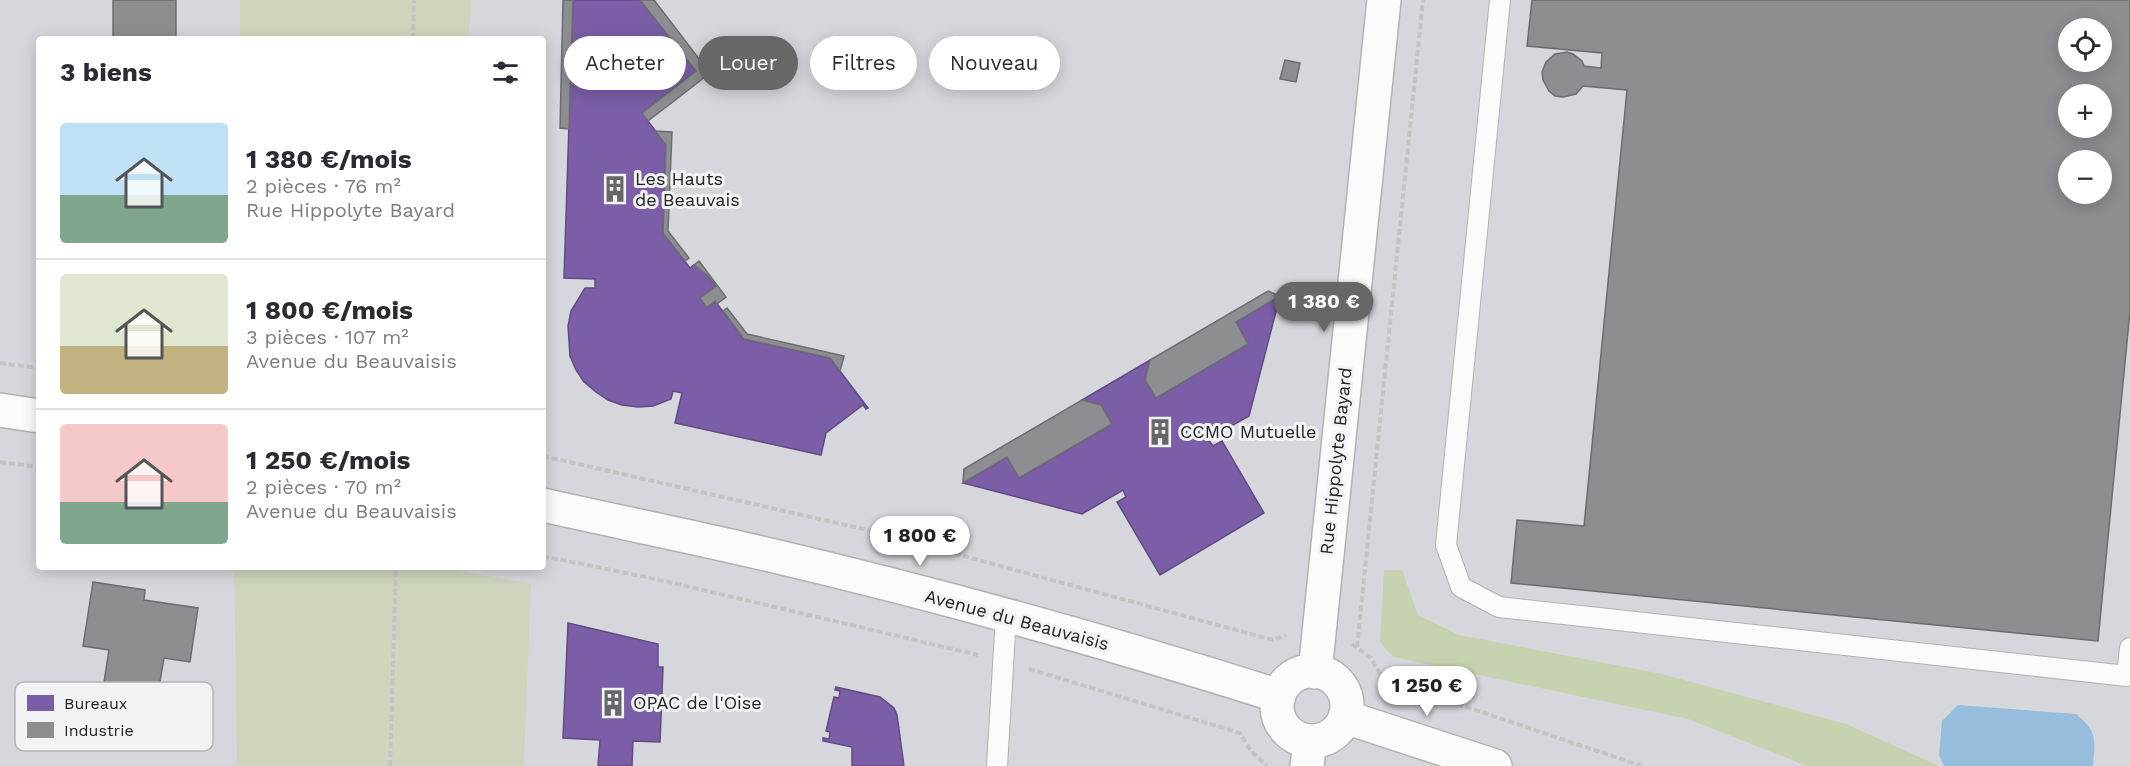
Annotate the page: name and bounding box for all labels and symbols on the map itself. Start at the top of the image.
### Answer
place label: Les Hauts de Beauvais [635,168,740,210]
building icon: Les Hauts de Beauvais [600,174,630,204]
pin: 1 380 € [1269,282,1379,333]
street label: Rue Hippolyte Bayard [1315,366,1356,556]
building icon: CCMO Mutuelle [1145,417,1175,447]
place label: CCMO Mutuelle [1180,421,1316,442]
pin: 1 800 € [865,516,975,567]
street label: Avenue du Beauvaisis [923,585,1111,654]
pin: 1 250 € [1372,666,1482,717]
legend [15,682,213,751]
building icon: OPAC de l'Oise [598,688,628,718]
place label: OPAC de l'Oise [633,692,762,713]
text: Bureaux [64,694,127,713]
text: Industrie [64,721,134,740]

